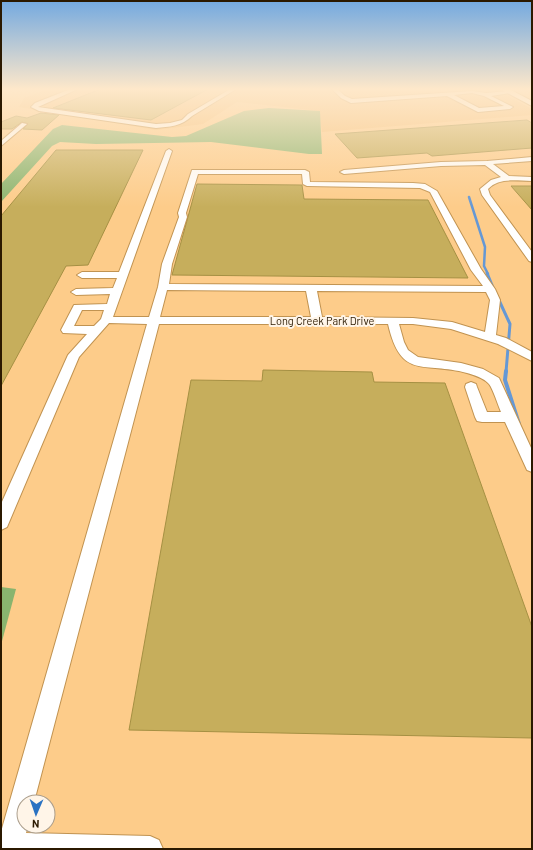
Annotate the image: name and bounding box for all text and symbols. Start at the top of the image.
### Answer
street label: Long Creek Park Drive [270,314,374,327]
north arrow [16,794,56,834]
text: N [32,818,40,831]

